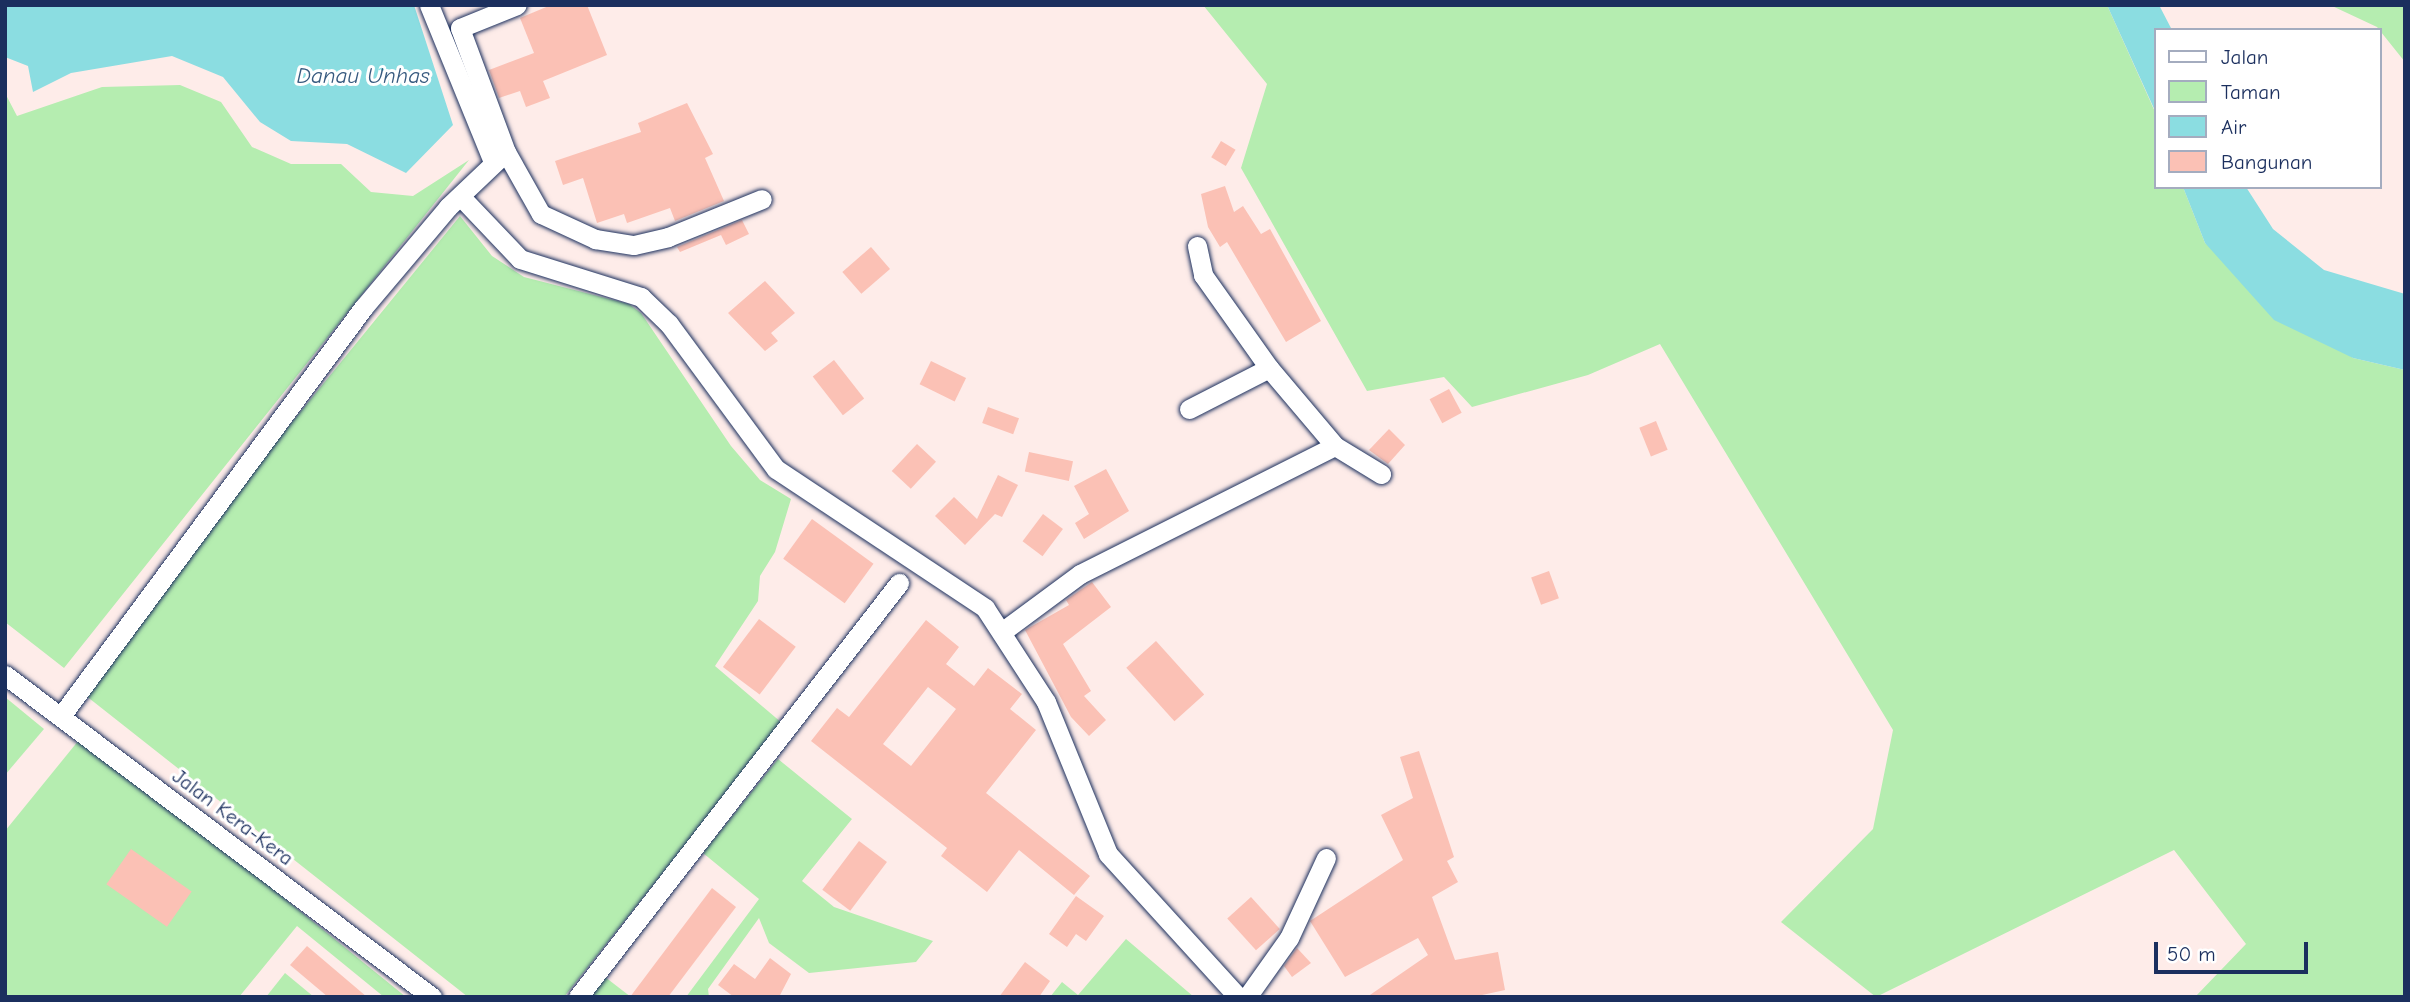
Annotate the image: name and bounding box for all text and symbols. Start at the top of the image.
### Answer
legend [2154,28,2382,189]
text: Jalan [2221,45,2268,69]
water label: Danau Unhas [296,62,430,90]
text: Taman [2221,80,2281,104]
text: Air [2221,115,2246,139]
text: Bangunan [2221,150,2312,174]
street label: Jalan Kera-Kera [167,763,299,871]
scale bar [2158,928,2312,972]
text: 50 m [2167,942,2216,966]

